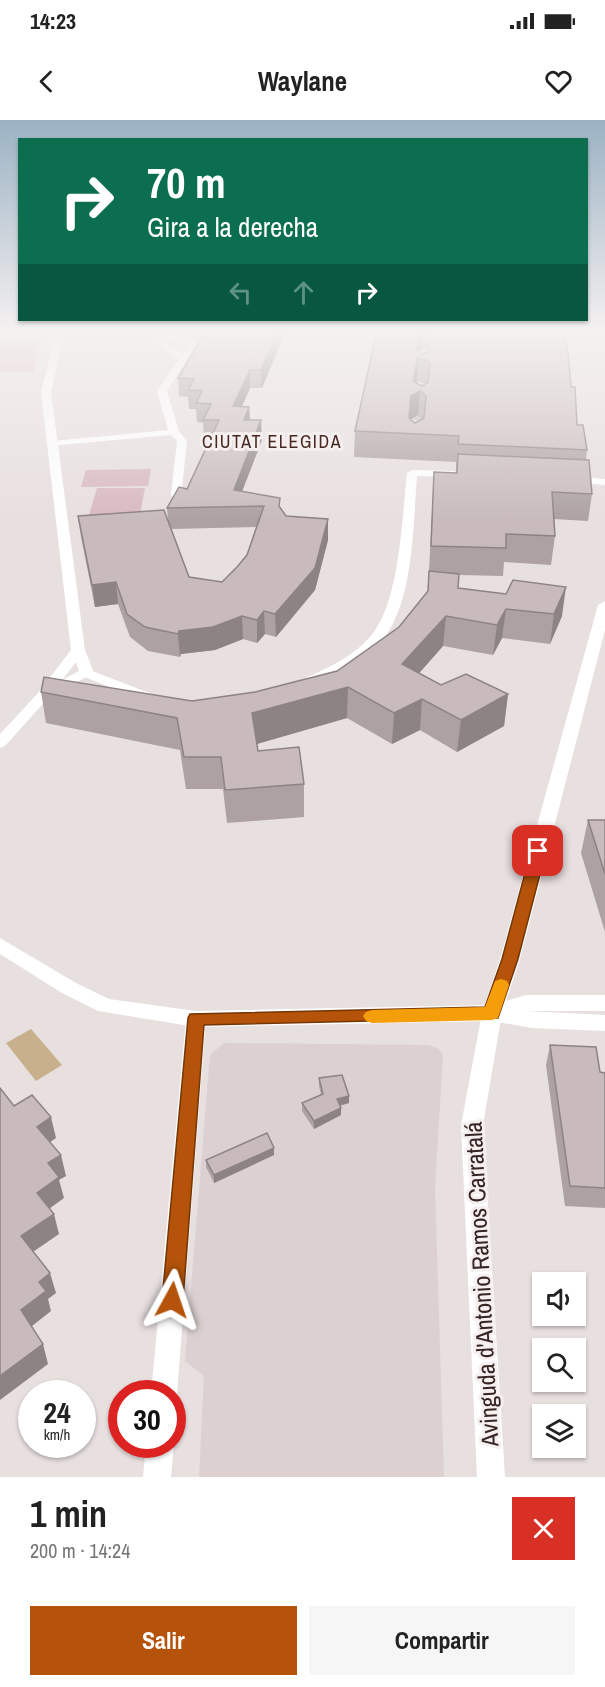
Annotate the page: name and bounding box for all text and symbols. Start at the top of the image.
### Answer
text: 14:23 [30,6,76,36]
text: Waylane [258,63,347,99]
icon: back [30,65,63,98]
icon: heart [542,65,575,98]
text: 70 m [147,155,226,211]
icon: right [48,162,126,240]
text: Gira a la derecha [147,209,318,245]
icon: left [224,276,257,309]
icon: ahead [287,276,320,309]
icon: right [350,276,383,309]
district label: CIUTAT ELEGIDA [202,429,342,454]
pin [512,825,563,876]
icon: arrive [521,834,554,867]
street label: Avinguda d'Antonio Ramos Carratalá [457,1121,506,1448]
position arrow [140,1268,204,1332]
map controls [532,1272,586,1458]
button: sound [532,1272,586,1326]
button: search [532,1338,586,1392]
speed limit sign: 30 [108,1380,186,1458]
text: 24 [43,1392,71,1432]
button: layers [532,1404,586,1458]
text: km/h [44,1424,70,1445]
text: 1 min [30,1490,107,1538]
button: close [512,1497,575,1560]
text: 200 m · 14:24 [30,1537,130,1564]
button: Salir [30,1606,297,1675]
button: Compartir [309,1606,575,1675]

